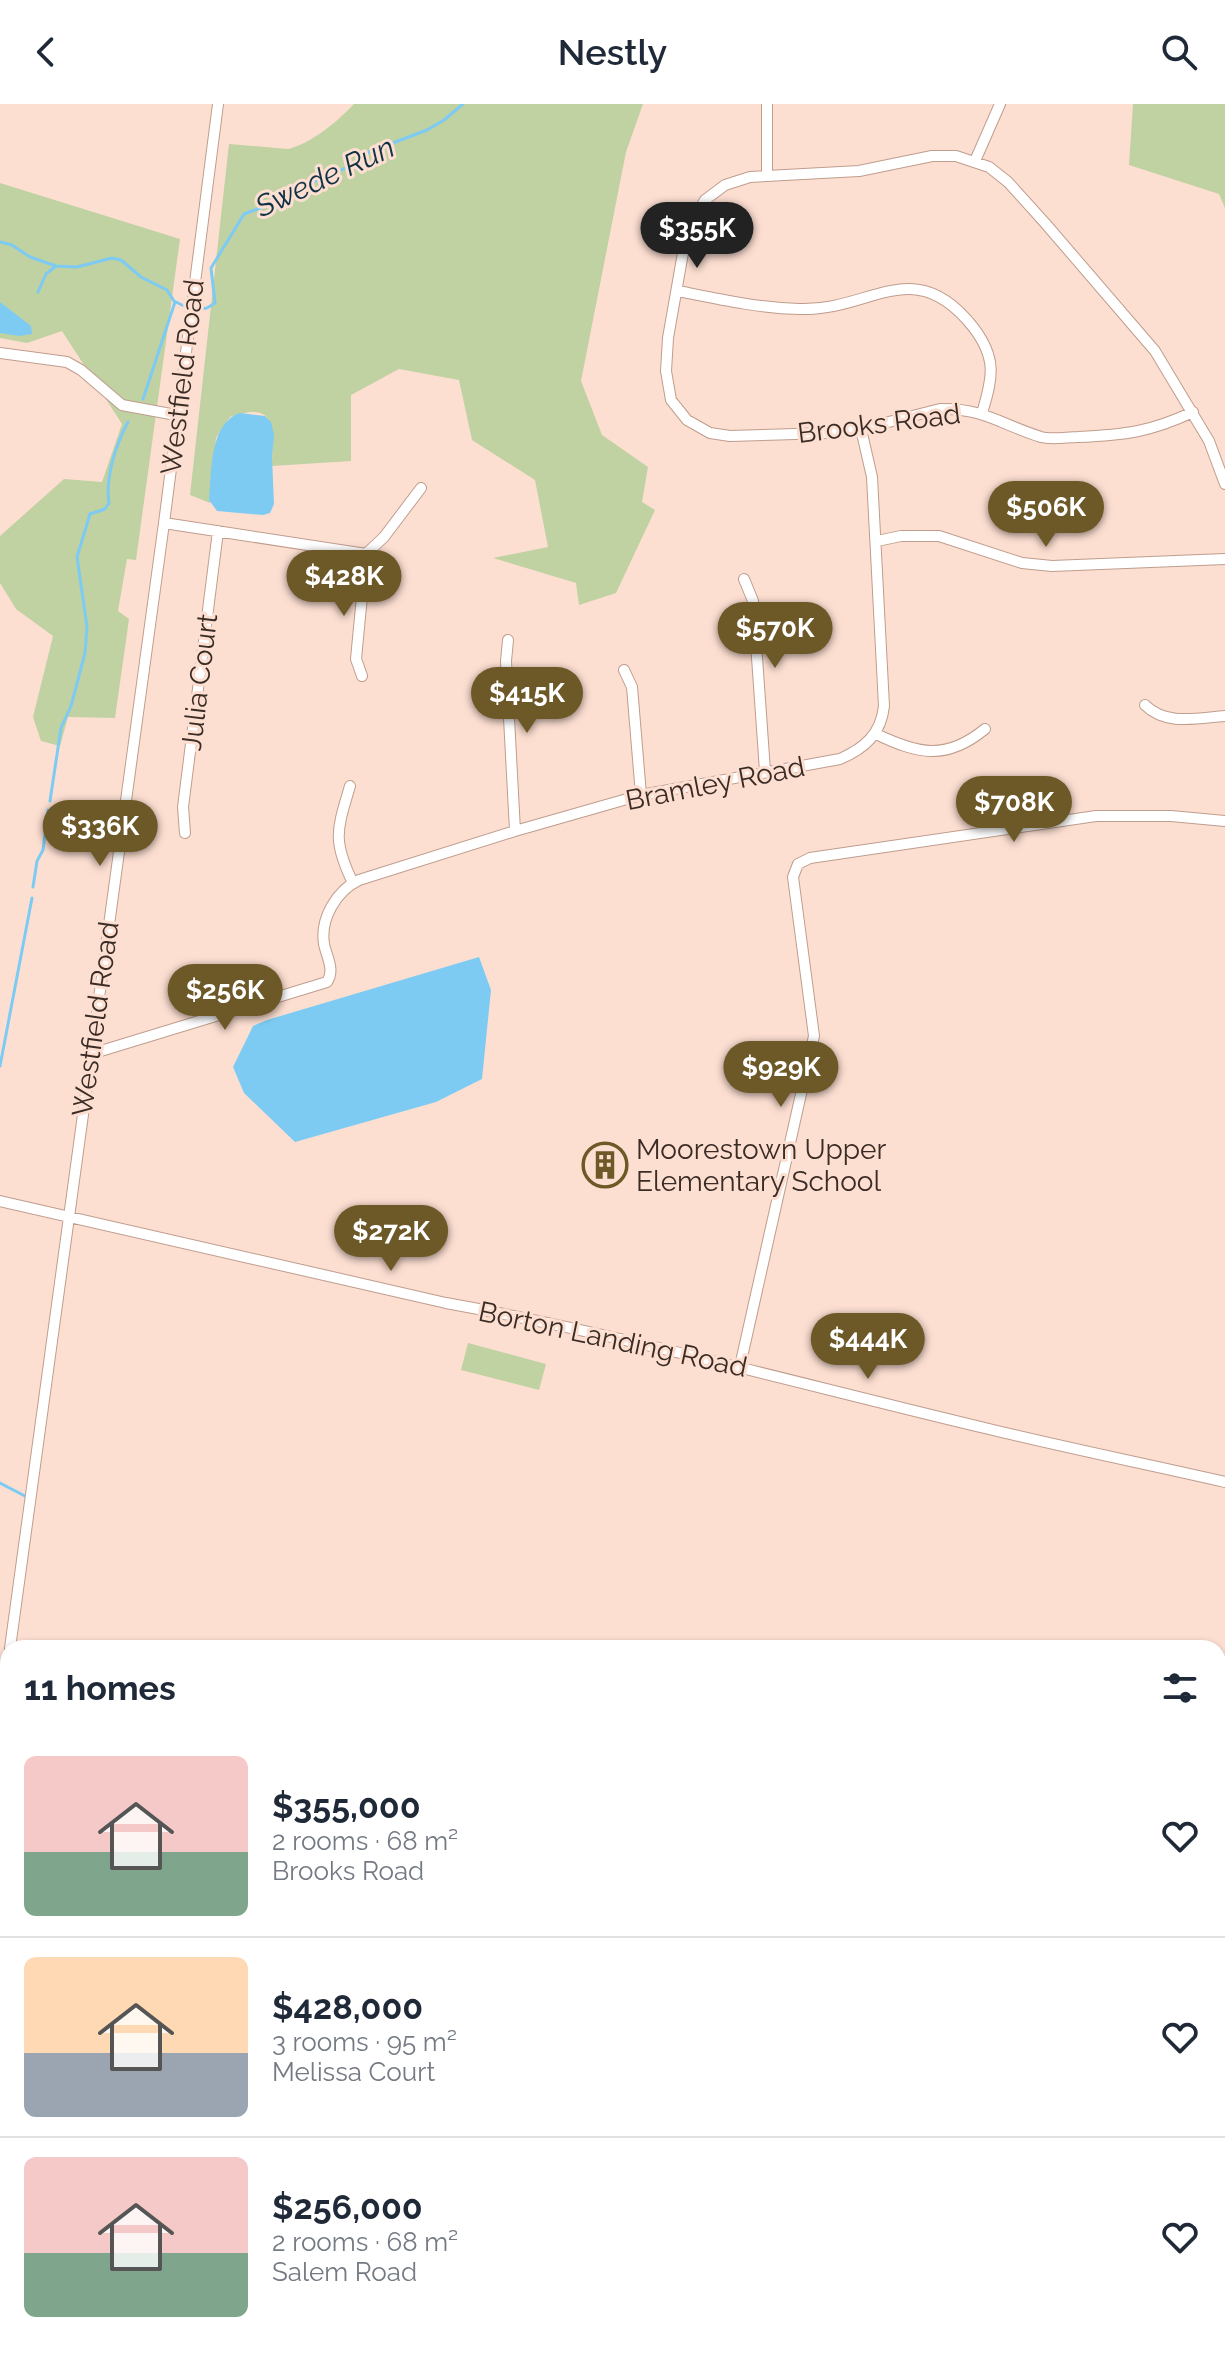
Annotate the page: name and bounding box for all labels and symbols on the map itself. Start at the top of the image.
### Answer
water label: Swede Run [249,129,400,224]
pin: $355K [641,202,753,270]
street label: Westfield Road [154,277,211,477]
street label: Brooks Road [796,397,962,450]
pin: $506K [990,481,1102,549]
pin: $428K [288,550,400,618]
pin: $570K [719,602,831,670]
street label: Julia Court [175,611,224,752]
pin: $415K [471,667,583,735]
street label: Bramley Road [623,750,807,817]
pin: $708K [958,776,1070,844]
pin: $336K [44,800,156,868]
street label: Westfield Road [65,919,126,1119]
pin: $256K [169,964,281,1032]
pin: $929K [725,1041,837,1109]
place label: Moorestown Upper Elementary School [636,1133,886,1198]
building icon: Moorestown Upper Elementary School [581,1141,629,1189]
pin: $272K [335,1205,447,1273]
street label: Borton Landing Road [476,1295,750,1384]
pin: $444K [812,1313,924,1381]

